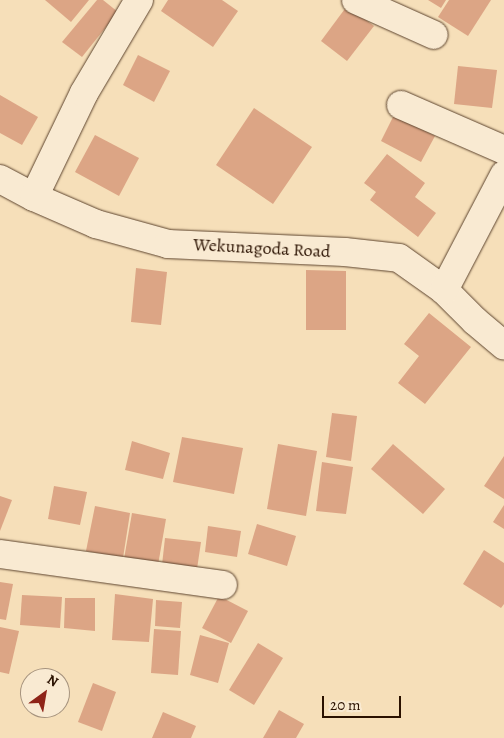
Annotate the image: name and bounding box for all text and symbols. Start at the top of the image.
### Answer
street label: Wekunagoda Road [193,234,331,262]
north arrow [20,668,70,718]
text: N [43,670,62,691]
scale bar [324,686,403,718]
text: 20 m [330,695,361,715]

